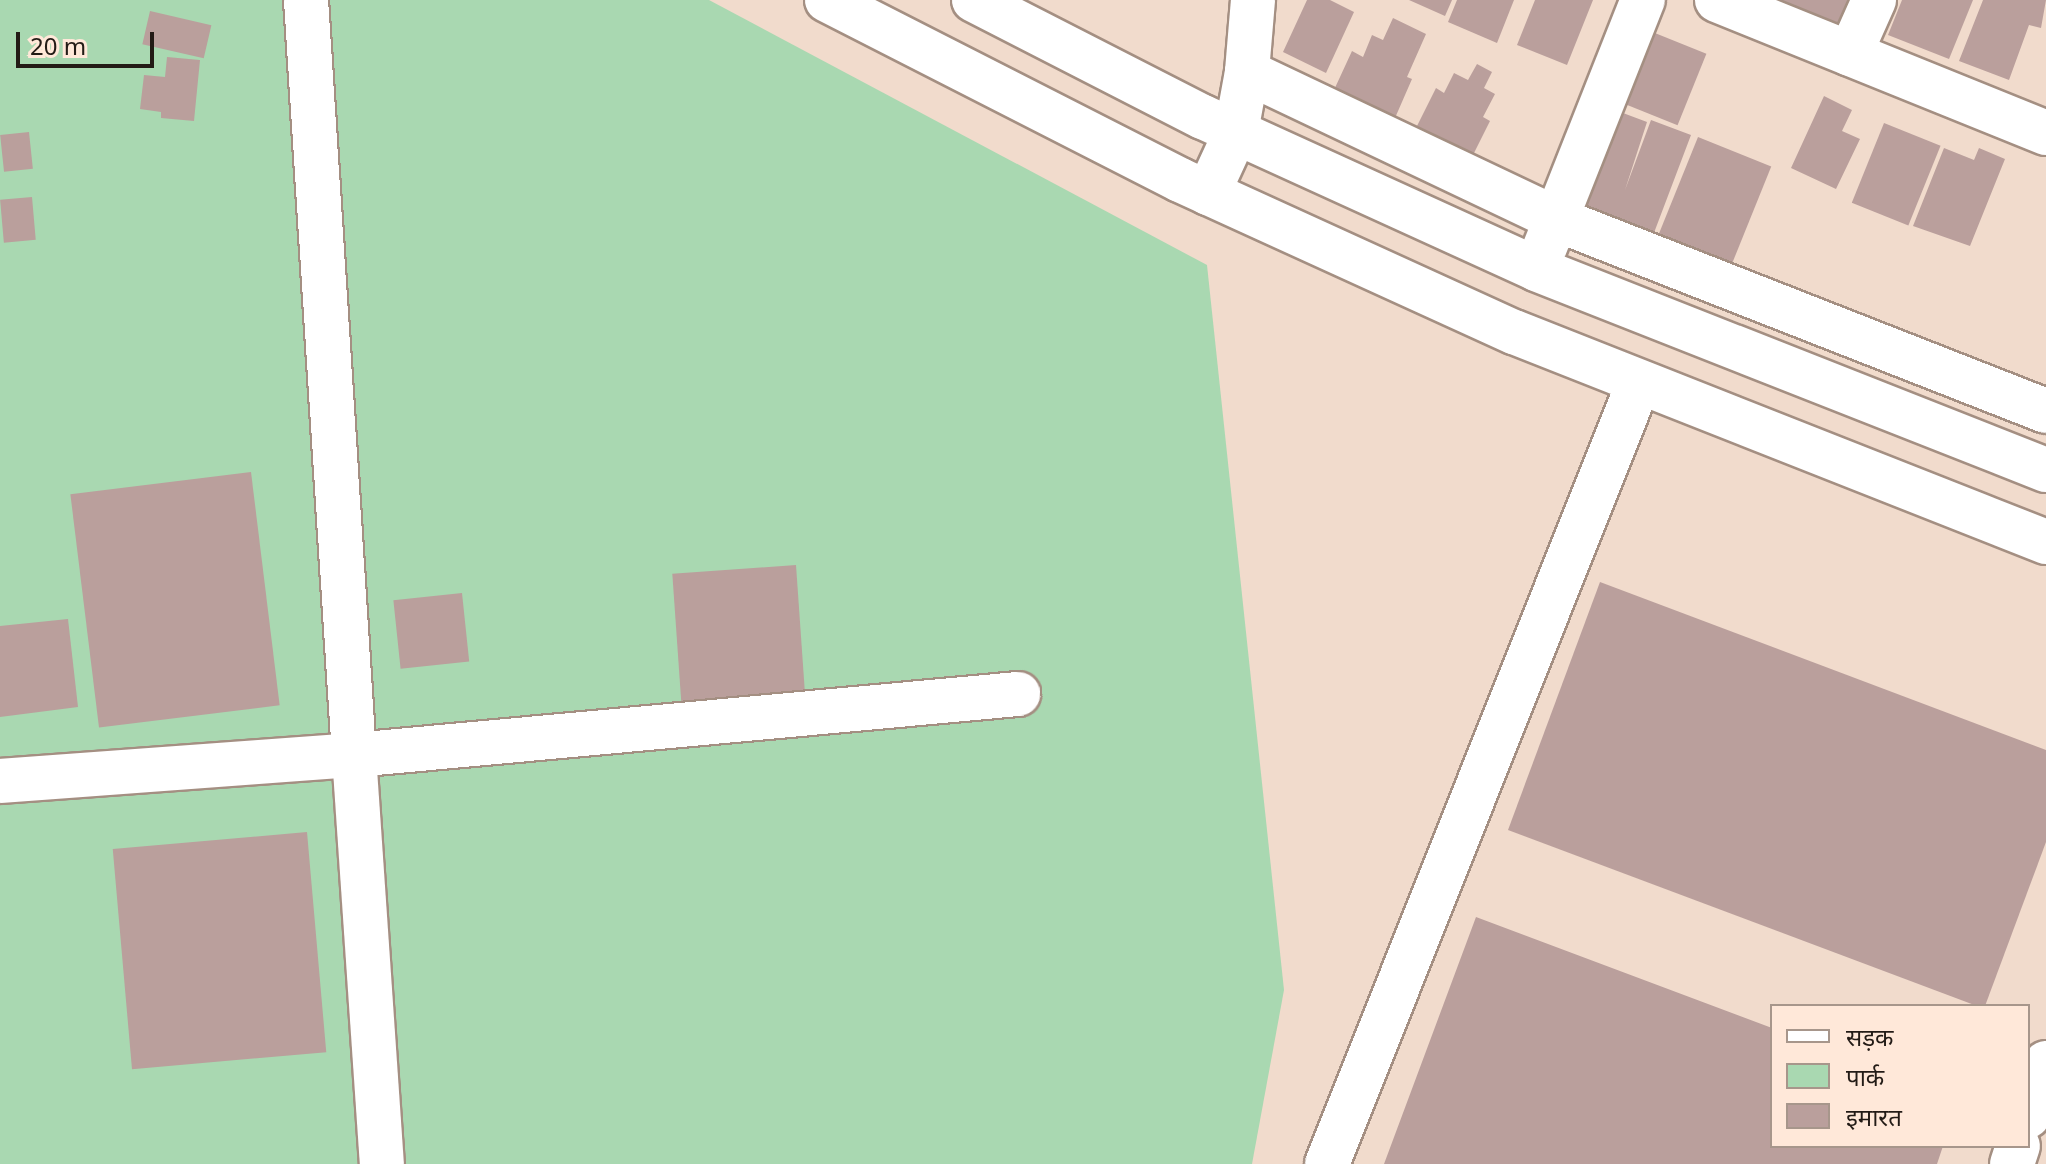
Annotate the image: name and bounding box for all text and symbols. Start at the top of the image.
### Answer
scale bar [20,16,158,66]
text: 20 m [30,29,86,62]
legend [1770,1004,2030,1148]
text: सड़क [1846,1020,1894,1053]
text: पार्क [1846,1060,1884,1093]
text: इमारत [1846,1100,1902,1133]

